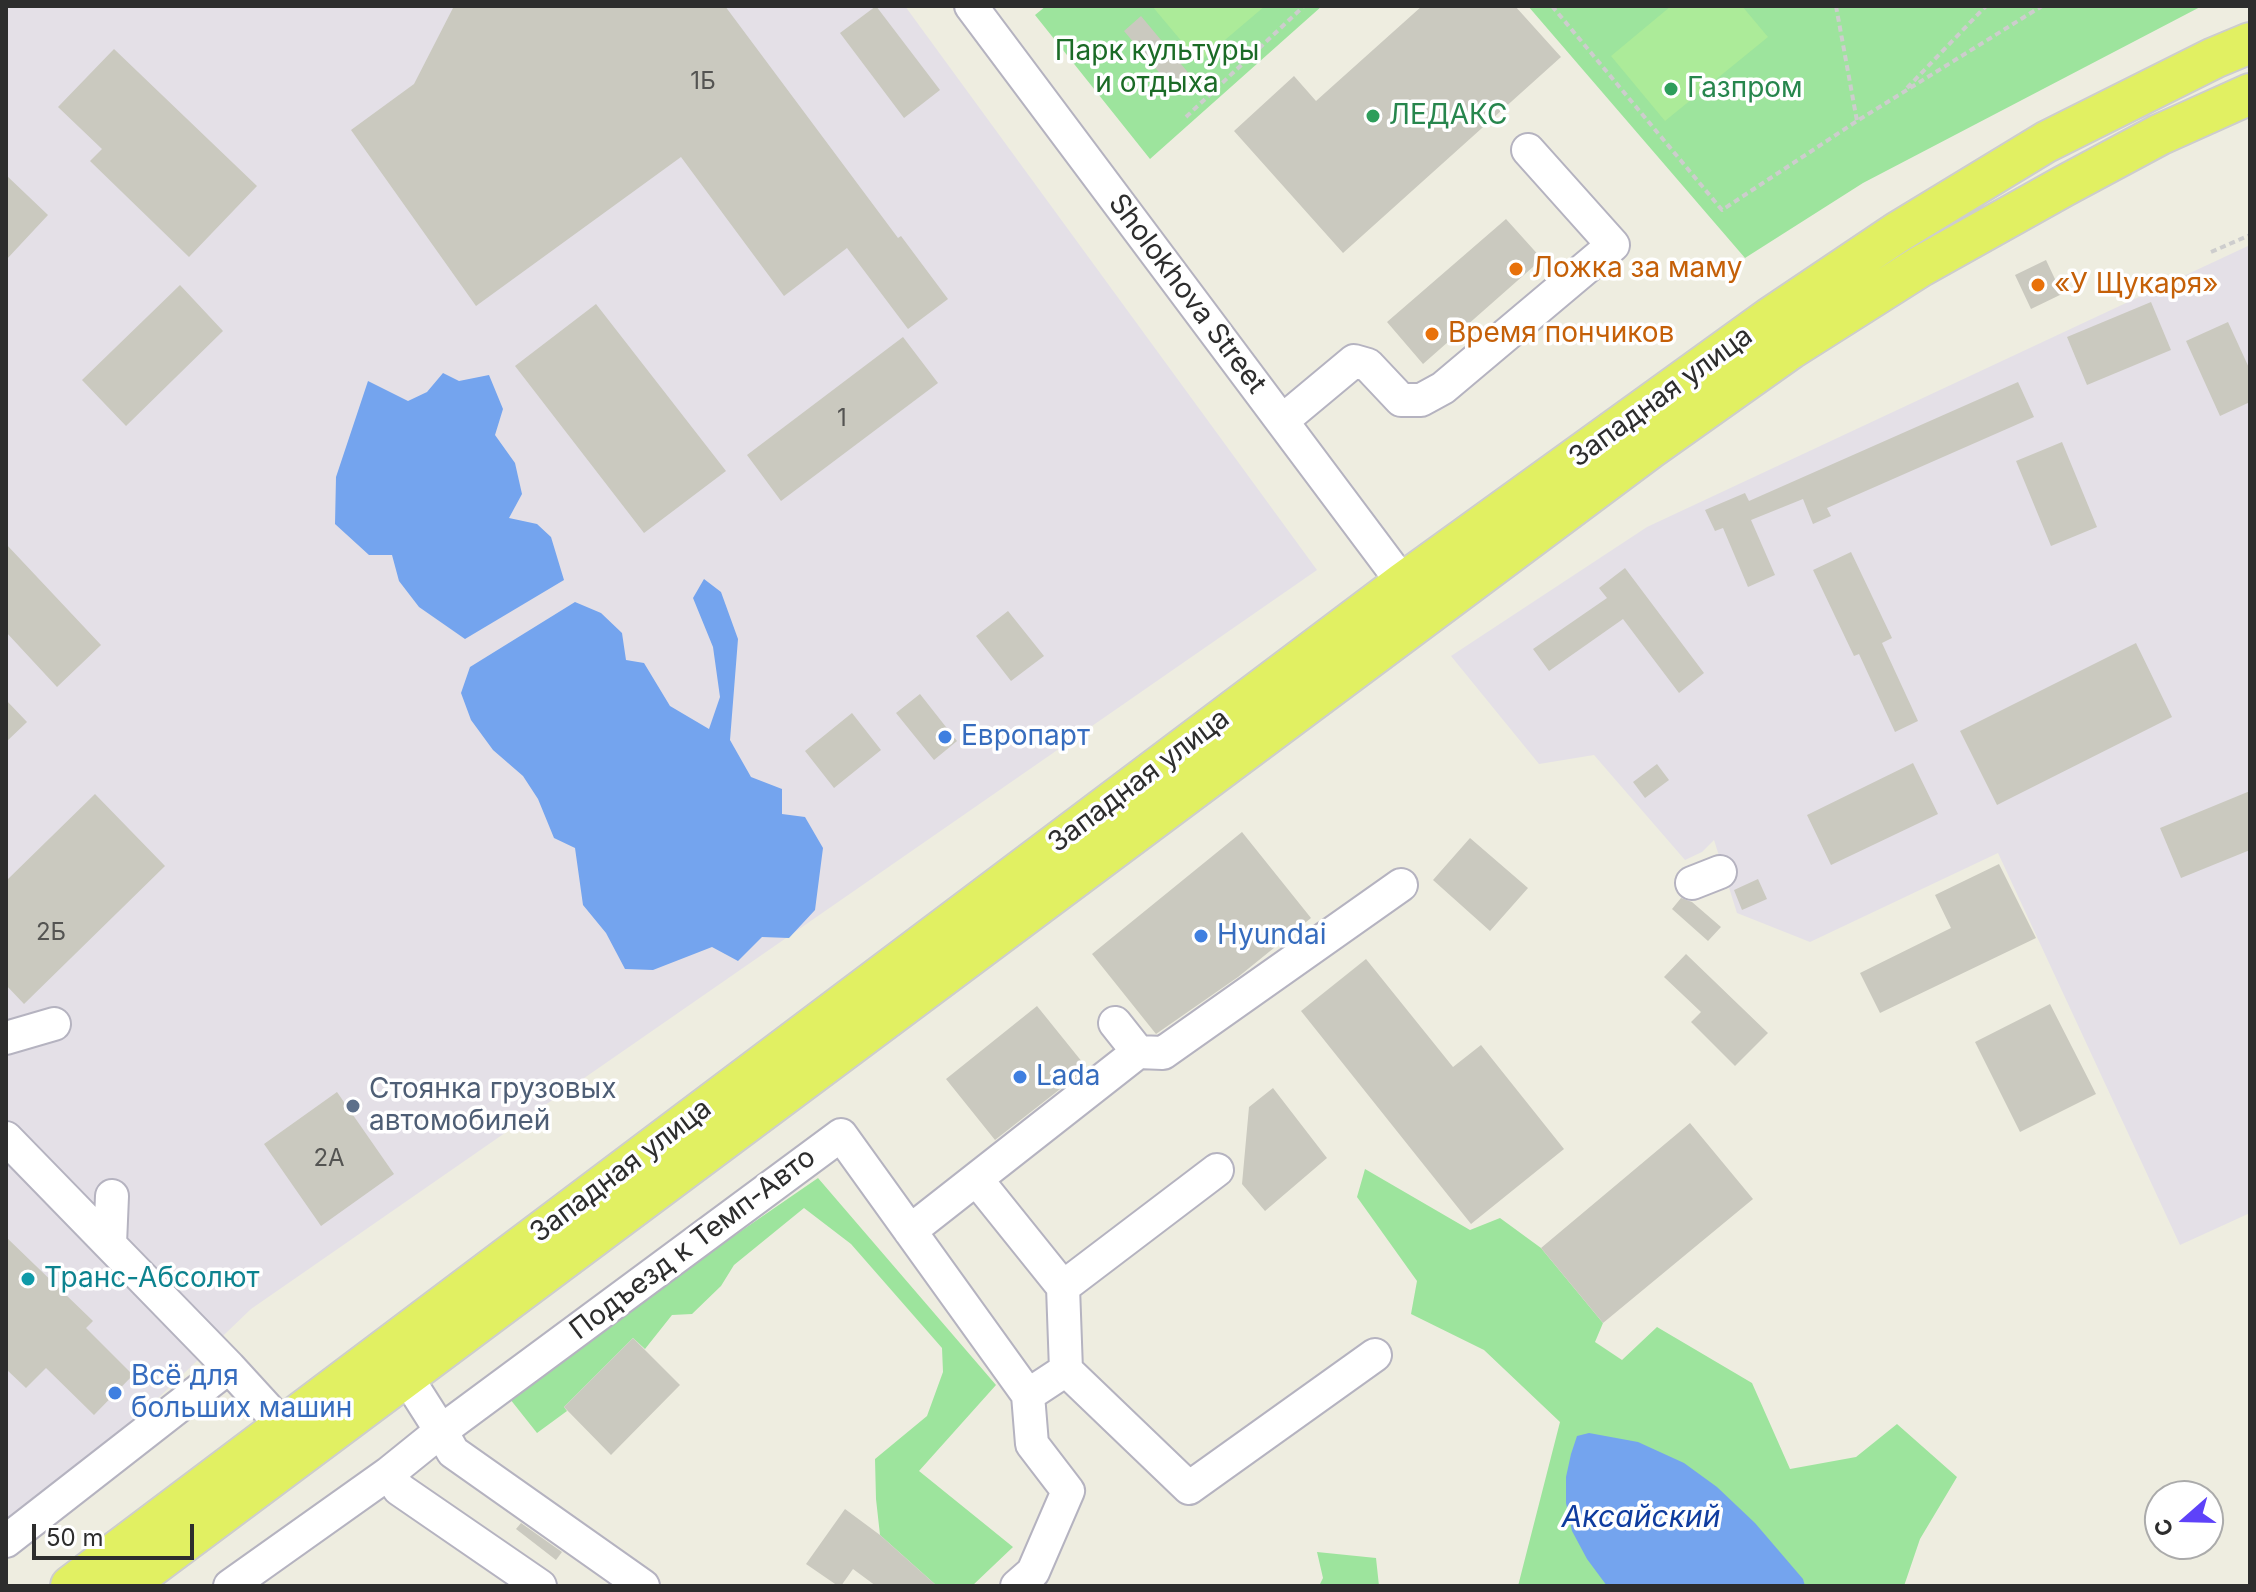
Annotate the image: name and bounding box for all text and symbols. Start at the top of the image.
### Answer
park label: Парк культуры и отдыха [1055,35,1259,101]
house number: 1Б [690,68,716,96]
place label: Газпром [1687,72,1803,106]
marker: Газпром [1662,80,1680,98]
place label: ЛЕДАКС [1389,99,1507,133]
marker: ЛЕДАКС [1364,107,1382,125]
street label: Sholokhova Street [1101,188,1273,400]
place label: Ложка за маму [1532,252,1743,286]
marker: Ложка за маму [1507,260,1525,278]
place label: «У Щукаря» [2054,268,2219,302]
marker: «У Щукаря» [2029,276,2047,294]
place label: Время пончиков [1448,317,1674,351]
street label: Западная улица [1563,319,1759,475]
marker: Время пончиков [1423,325,1441,343]
house number: 1 [837,405,847,433]
street label: Западная улица [1042,702,1236,860]
place label: Европарт [961,720,1090,754]
marker: Европарт [936,728,954,746]
house number: 2Б [36,919,66,947]
place label: Hyundai [1217,919,1326,953]
marker: Hyundai [1192,927,1210,945]
place label: Lada [1036,1060,1100,1094]
marker: Lada [1011,1068,1029,1086]
place label: Стоянка грузовых автомобилей [369,1073,616,1139]
street label: Западная улица [524,1092,718,1250]
marker: Стоянка грузовых автомобилей [344,1097,362,1115]
street label: Подъезд к Темп-Авто [564,1141,822,1347]
house number: 2А [313,1145,345,1173]
place label: Транс-Абсолют [44,1262,260,1296]
marker: Транс-Абсолют [19,1270,37,1288]
place label: Всё для больших машин [131,1360,352,1426]
marker: Всё для больших машин [106,1384,124,1402]
north arrow [2144,1480,2224,1560]
water label: Аксайский [1562,1500,1720,1536]
scale bar [36,1508,198,1558]
text: С [2148,1515,2178,1540]
text: 50 m [46,1523,104,1552]

